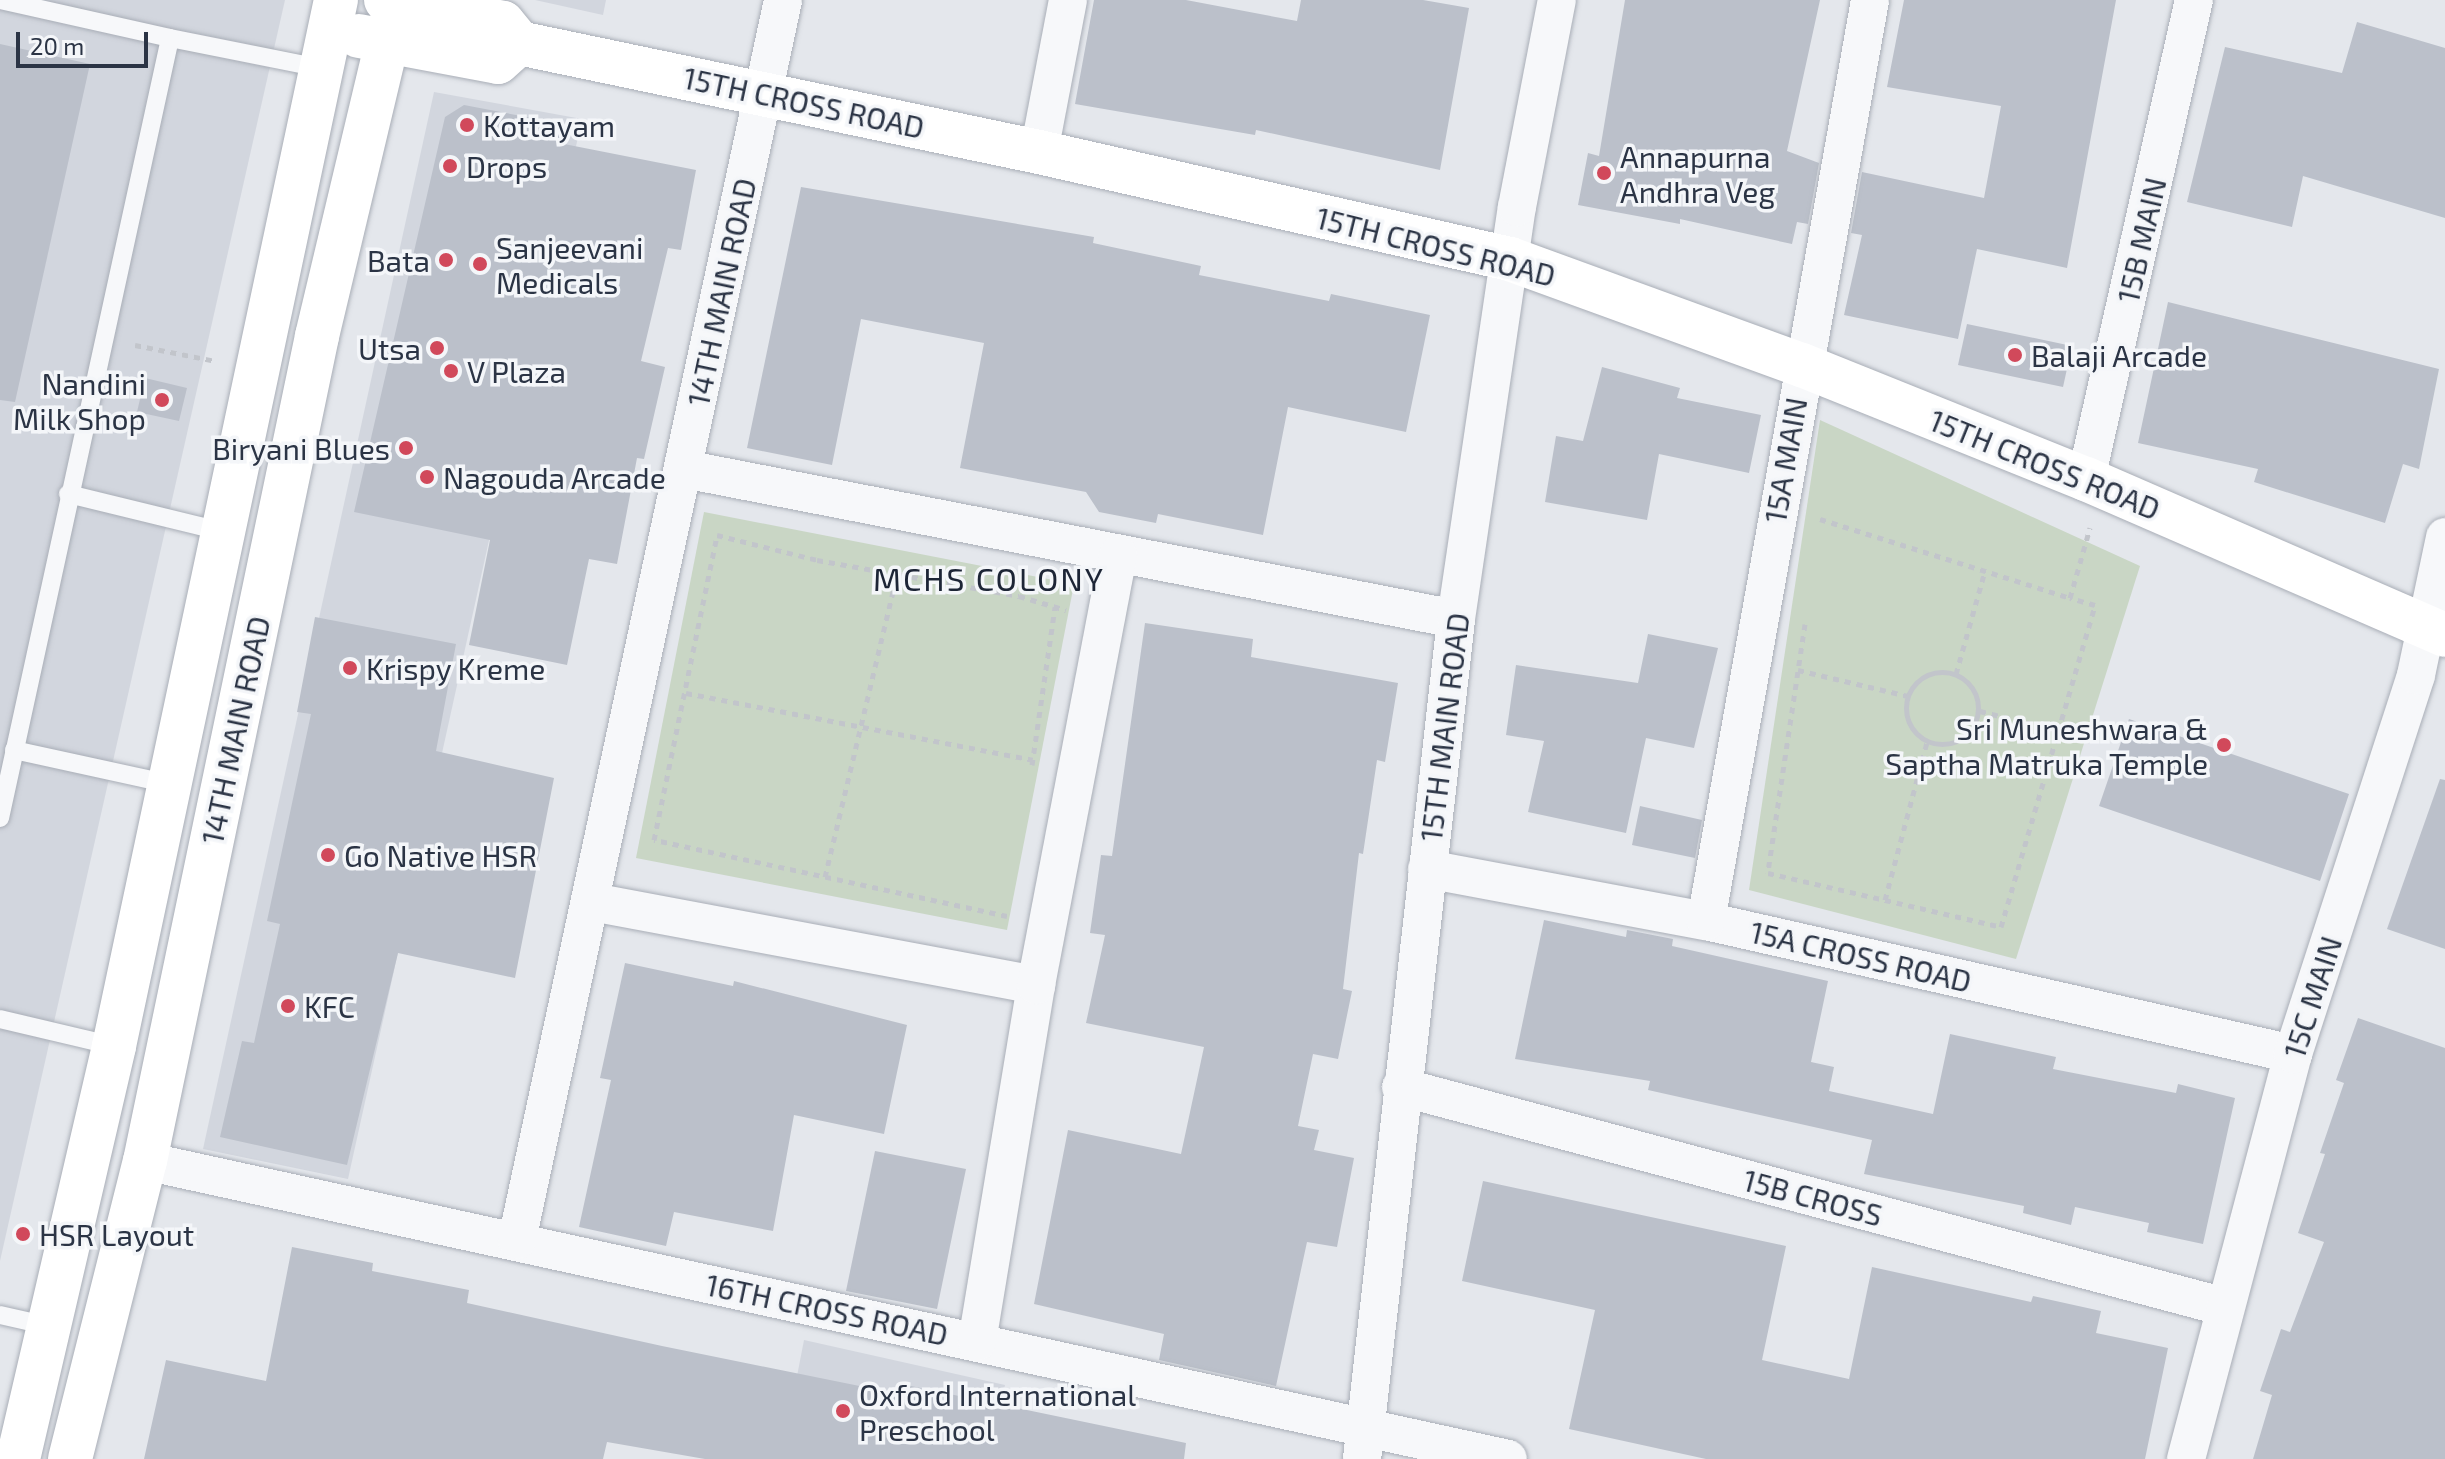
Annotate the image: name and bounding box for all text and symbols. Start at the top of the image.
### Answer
scale bar [20,16,152,66]
text: 20 m [30,31,84,60]
street label: 15TH CROSS ROAD [680,59,928,145]
place label: Kottayam [483,107,615,143]
marker: Kottayam [458,116,476,134]
place label: Annapurna Andhra Veg [1620,138,1776,208]
place label: Drops [466,148,547,184]
marker: Drops [441,157,459,175]
marker: Annapurna Andhra Veg [1595,164,1613,182]
street label: 15B MAIN [2109,174,2173,306]
street label: 14TH MAIN ROAD [679,175,763,409]
street label: 15TH CROSS ROAD [1313,199,1559,293]
place label: Sanjeevani Medicals [496,229,643,300]
place label: Bata [367,242,430,278]
marker: Bata [437,251,455,269]
marker: Sanjeevani Medicals [471,255,489,273]
place label: Utsa [358,330,421,366]
place label: Balaji Arcade [2031,337,2208,373]
marker: Utsa [428,339,446,357]
marker: Balaji Arcade [2006,346,2024,364]
place label: V Plaza [467,353,567,389]
marker: V Plaza [442,362,460,380]
place label: Nandini Milk Shop [13,365,146,436]
marker: Nandini Milk Shop [153,391,171,409]
street label: 15A MAIN [1756,394,1814,526]
street label: 15TH CROSS ROAD [1925,401,2165,527]
place label: Biryani Blues [212,430,390,466]
marker: Biryani Blues [397,439,415,457]
place label: Nagouda Arcade [443,459,666,495]
marker: Nagouda Arcade [418,468,436,486]
district label: MCHS COLONY [873,559,1105,597]
street label: 15TH MAIN ROAD [1412,611,1476,843]
street label: 14TH MAIN ROAD [193,613,277,847]
place label: Krispy Kreme [366,650,546,686]
marker: Krispy Kreme [341,659,359,677]
place label: Sri Muneshwara & Saptha Matruka Temple [1885,710,2208,780]
marker: Sri Muneshwara & Saptha Matruka Temple [2215,736,2233,754]
place label: Go Native HSR [344,837,537,873]
marker: Go Native HSR [319,846,337,864]
street label: 15A CROSS ROAD [1747,913,1975,999]
street label: 15C MAIN [2275,932,2349,1062]
place label: KFC [304,988,355,1024]
marker: KFC [279,997,297,1015]
street label: 15B CROSS [1739,1161,1887,1233]
place label: HSR Layout [39,1216,194,1252]
marker: HSR Layout [14,1225,32,1243]
street label: 16TH CROSS ROAD [703,1266,951,1352]
place label: Oxford International Preschool [859,1376,1136,1446]
marker: Oxford International Preschool [834,1402,852,1420]

